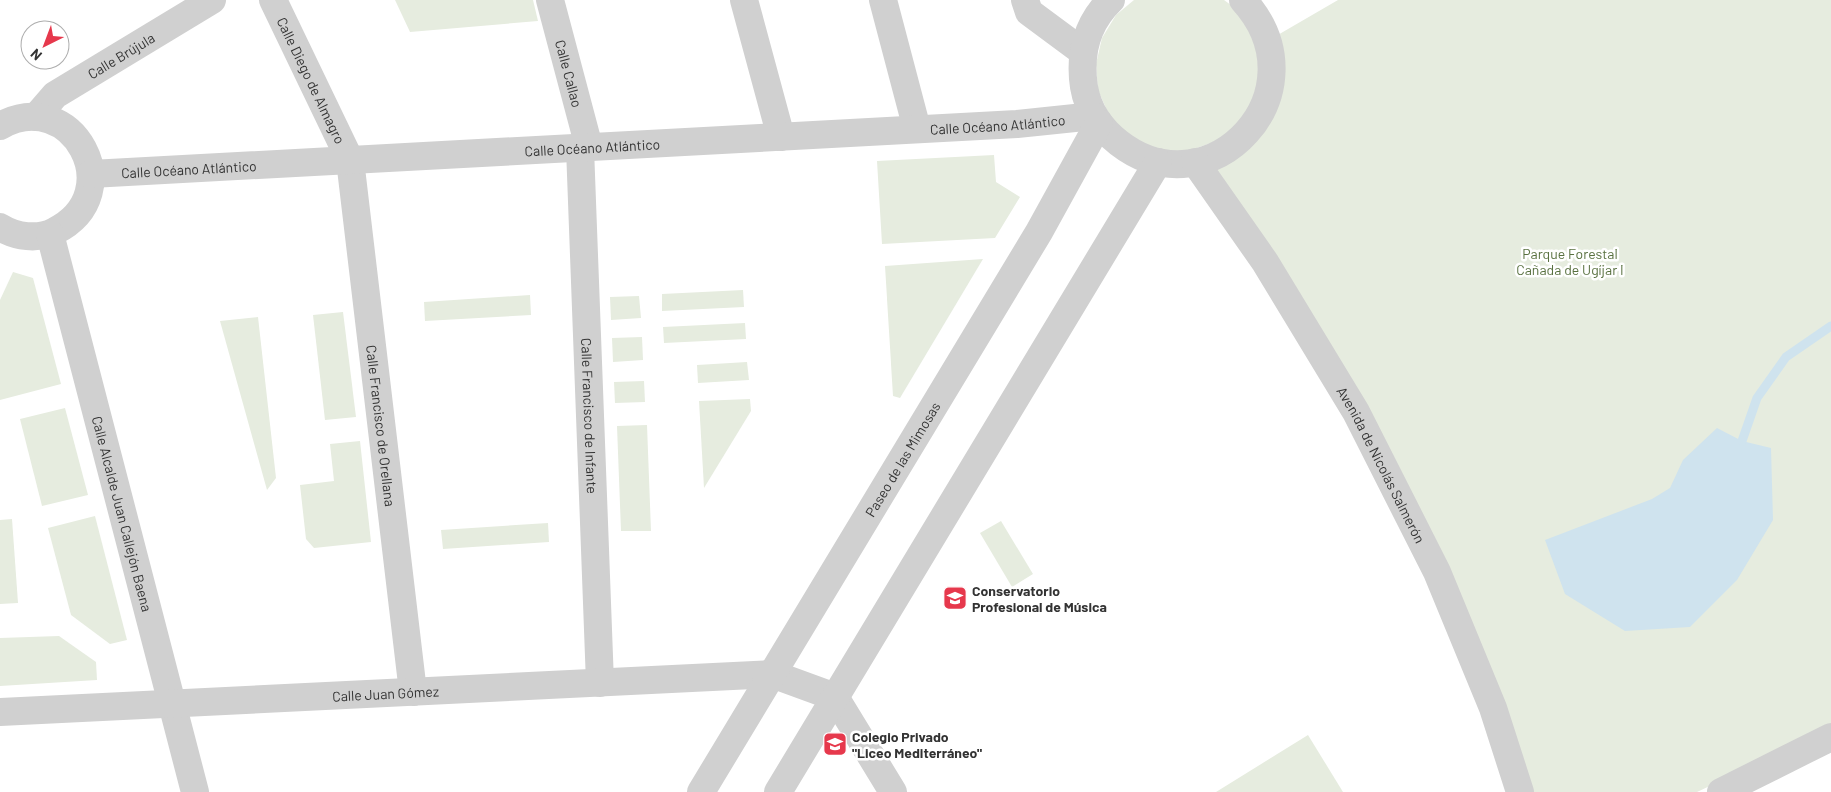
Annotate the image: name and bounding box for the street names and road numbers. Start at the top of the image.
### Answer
street label: Calle Diego de Almagro [274,14,349,146]
street label: Calle Brújula [84,28,157,82]
street label: Calle Callao [552,38,587,109]
street label: Calle Océano Atlántico [929,111,1066,137]
street label: Calle Océano Atlántico [524,135,660,159]
street label: Calle Océano Atlántico [121,157,257,181]
street label: Calle Francisco de Infante [579,338,601,494]
street label: Calle Francisco de Orellana [363,344,399,507]
street label: Avenida de Nicolás Salmerón [1334,383,1429,546]
street label: Paseo de las Mimosas [861,398,943,520]
street label: Calle Alcalde Juan Callejón Baena [89,414,156,613]
street label: Calle Juan Gómez [332,682,439,704]

